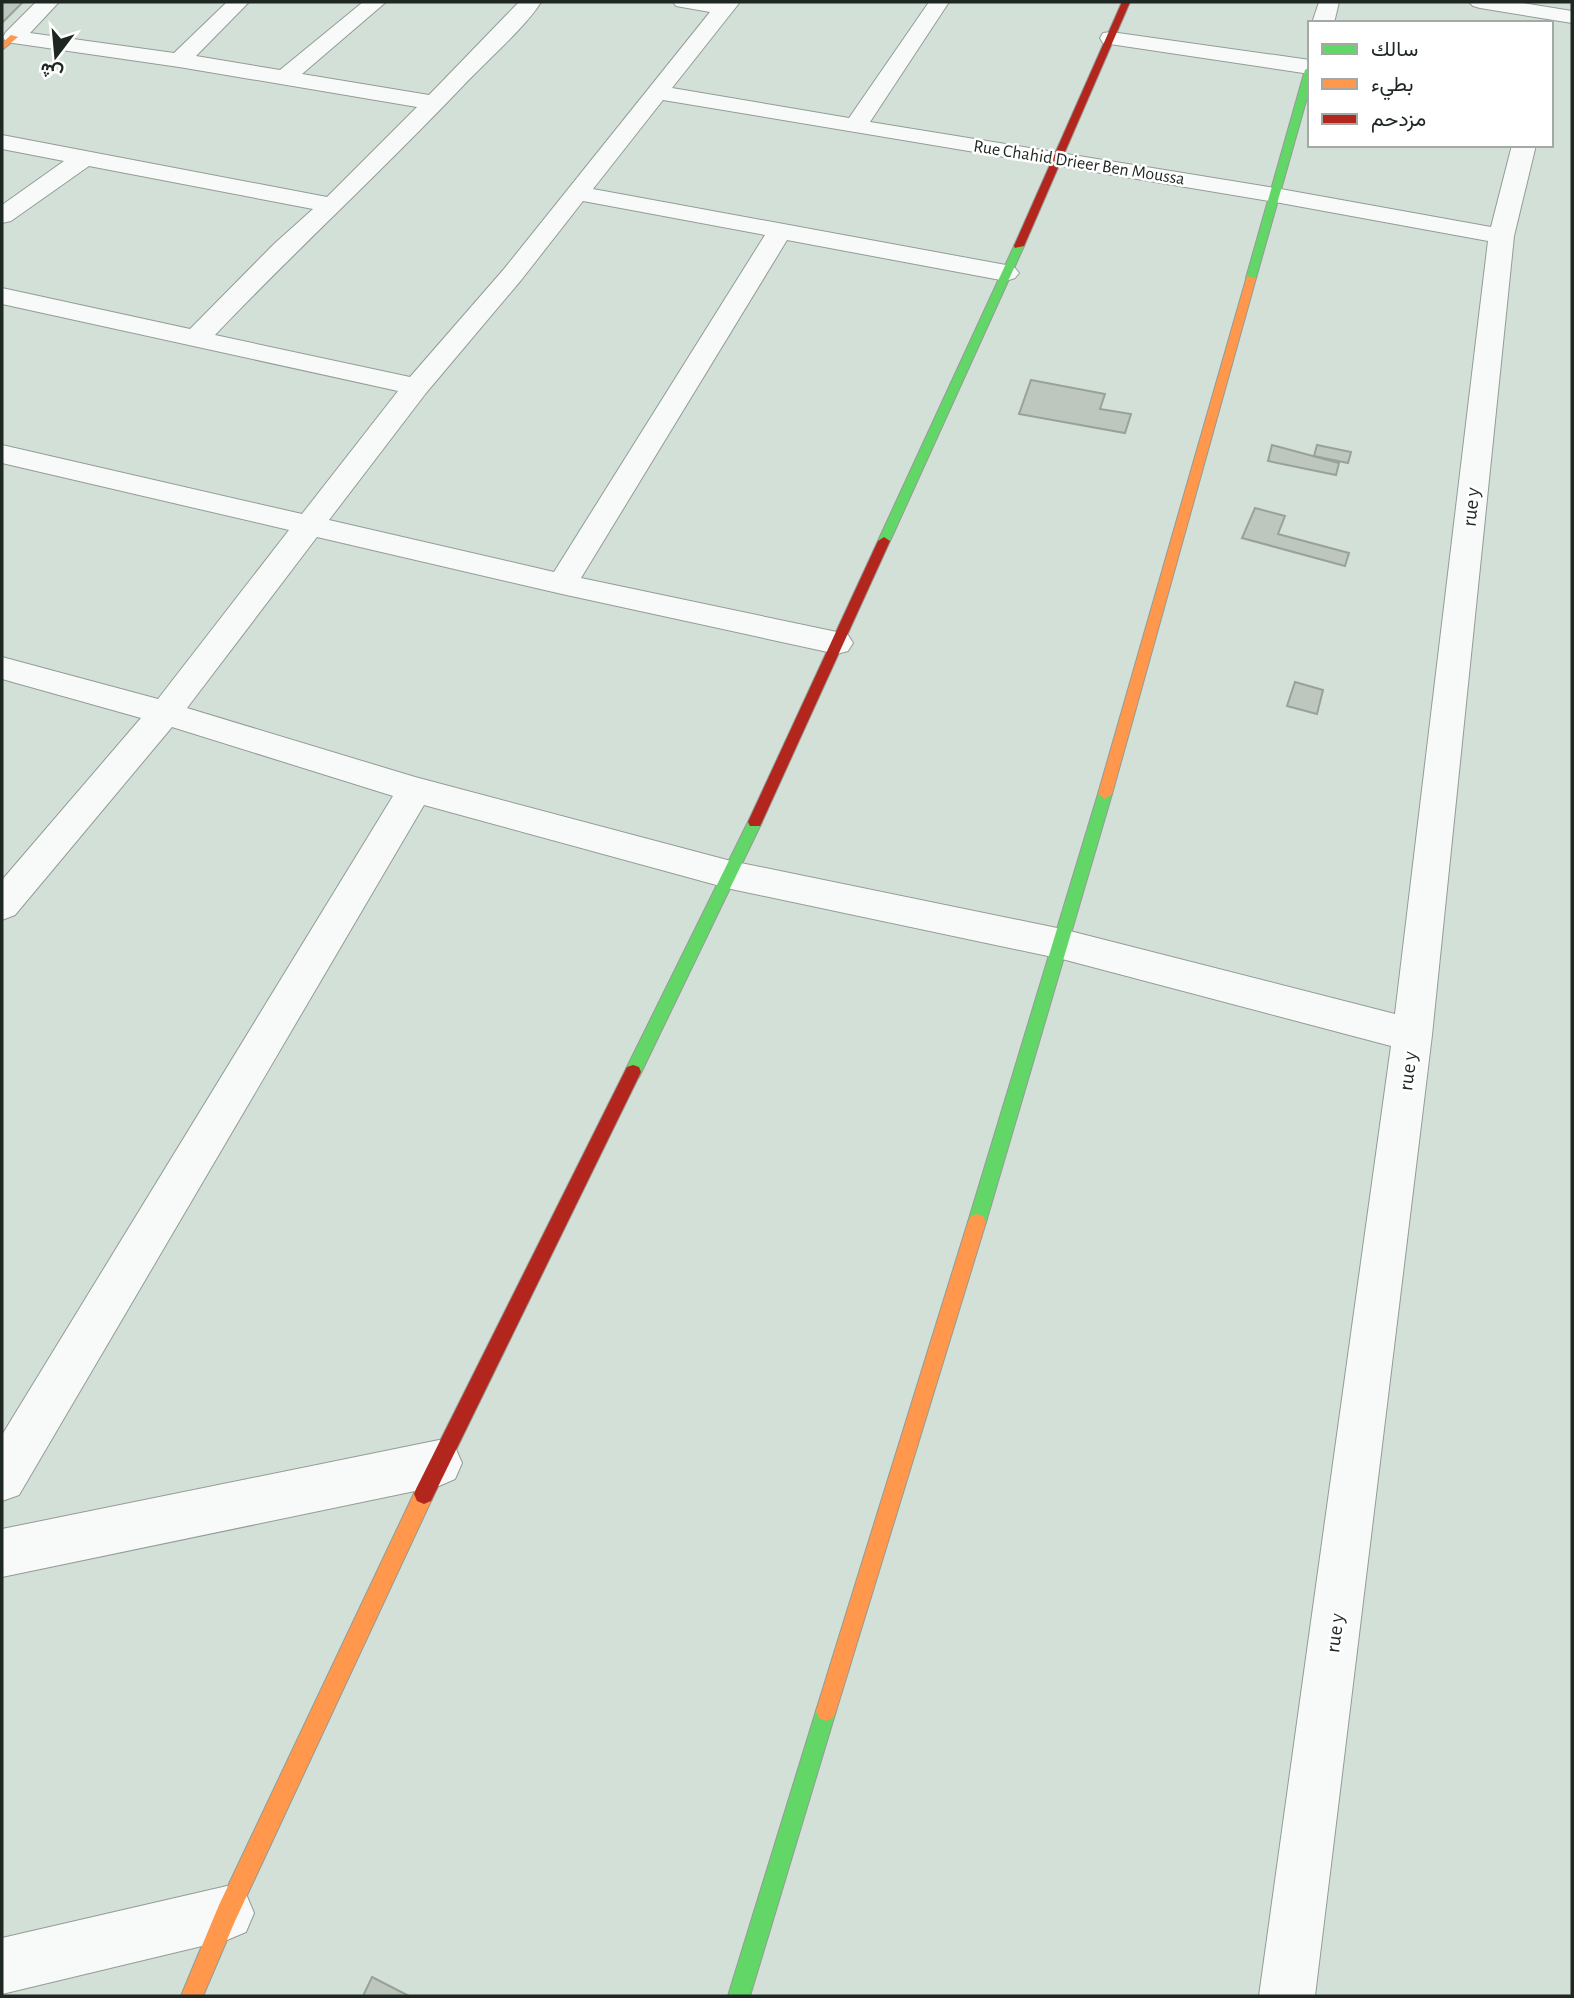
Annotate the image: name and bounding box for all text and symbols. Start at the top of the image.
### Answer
north arrow [21,21,91,91]
legend [1308,21,1553,147]
text: سالك [1371,39,1418,60]
text: ش [38,58,66,83]
text: بطيء [1371,74,1414,101]
text: مزدحم [1371,109,1426,133]
street label: Rue Chahid Drieer Ben Moussa [972,137,1186,189]
street label: rue y [1458,486,1484,528]
street label: rue y [1395,1050,1421,1092]
street label: rue y [1322,1612,1348,1654]

